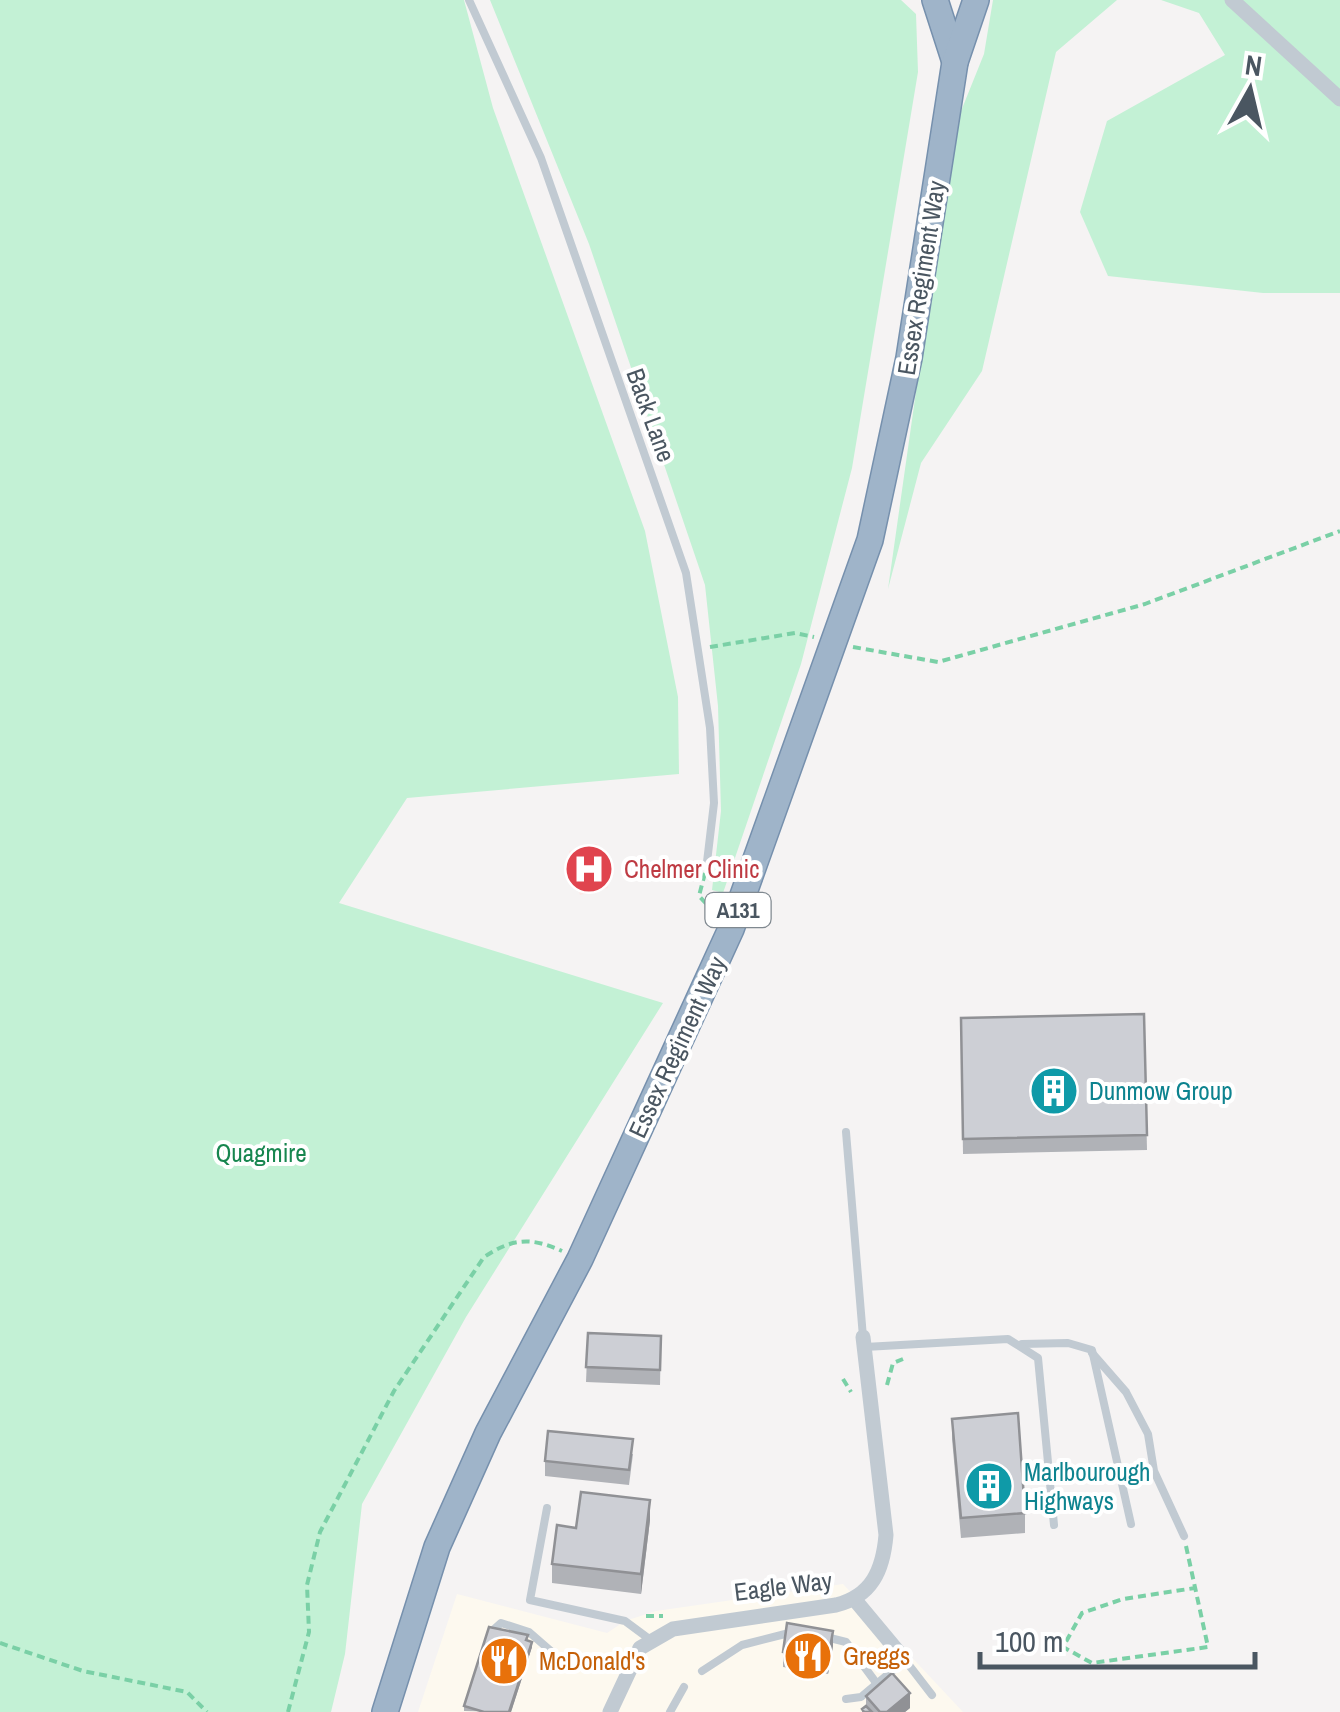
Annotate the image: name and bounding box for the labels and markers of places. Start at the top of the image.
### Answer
hospital icon: Chelmer Clinic [563,843,615,895]
place label: Chelmer Clinic [624,852,760,886]
building icon: Dunmow Group [1028,1065,1080,1117]
place label: Dunmow Group [1089,1074,1233,1108]
place label: Marlbourough Highways [1024,1455,1150,1518]
building icon: Marlbourough Highways [963,1460,1015,1512]
restaurant icon: Greggs [782,1630,834,1682]
restaurant icon: McDonald's [478,1635,530,1687]
place label: Greggs [843,1639,910,1673]
place label: McDonald's [539,1644,645,1678]

